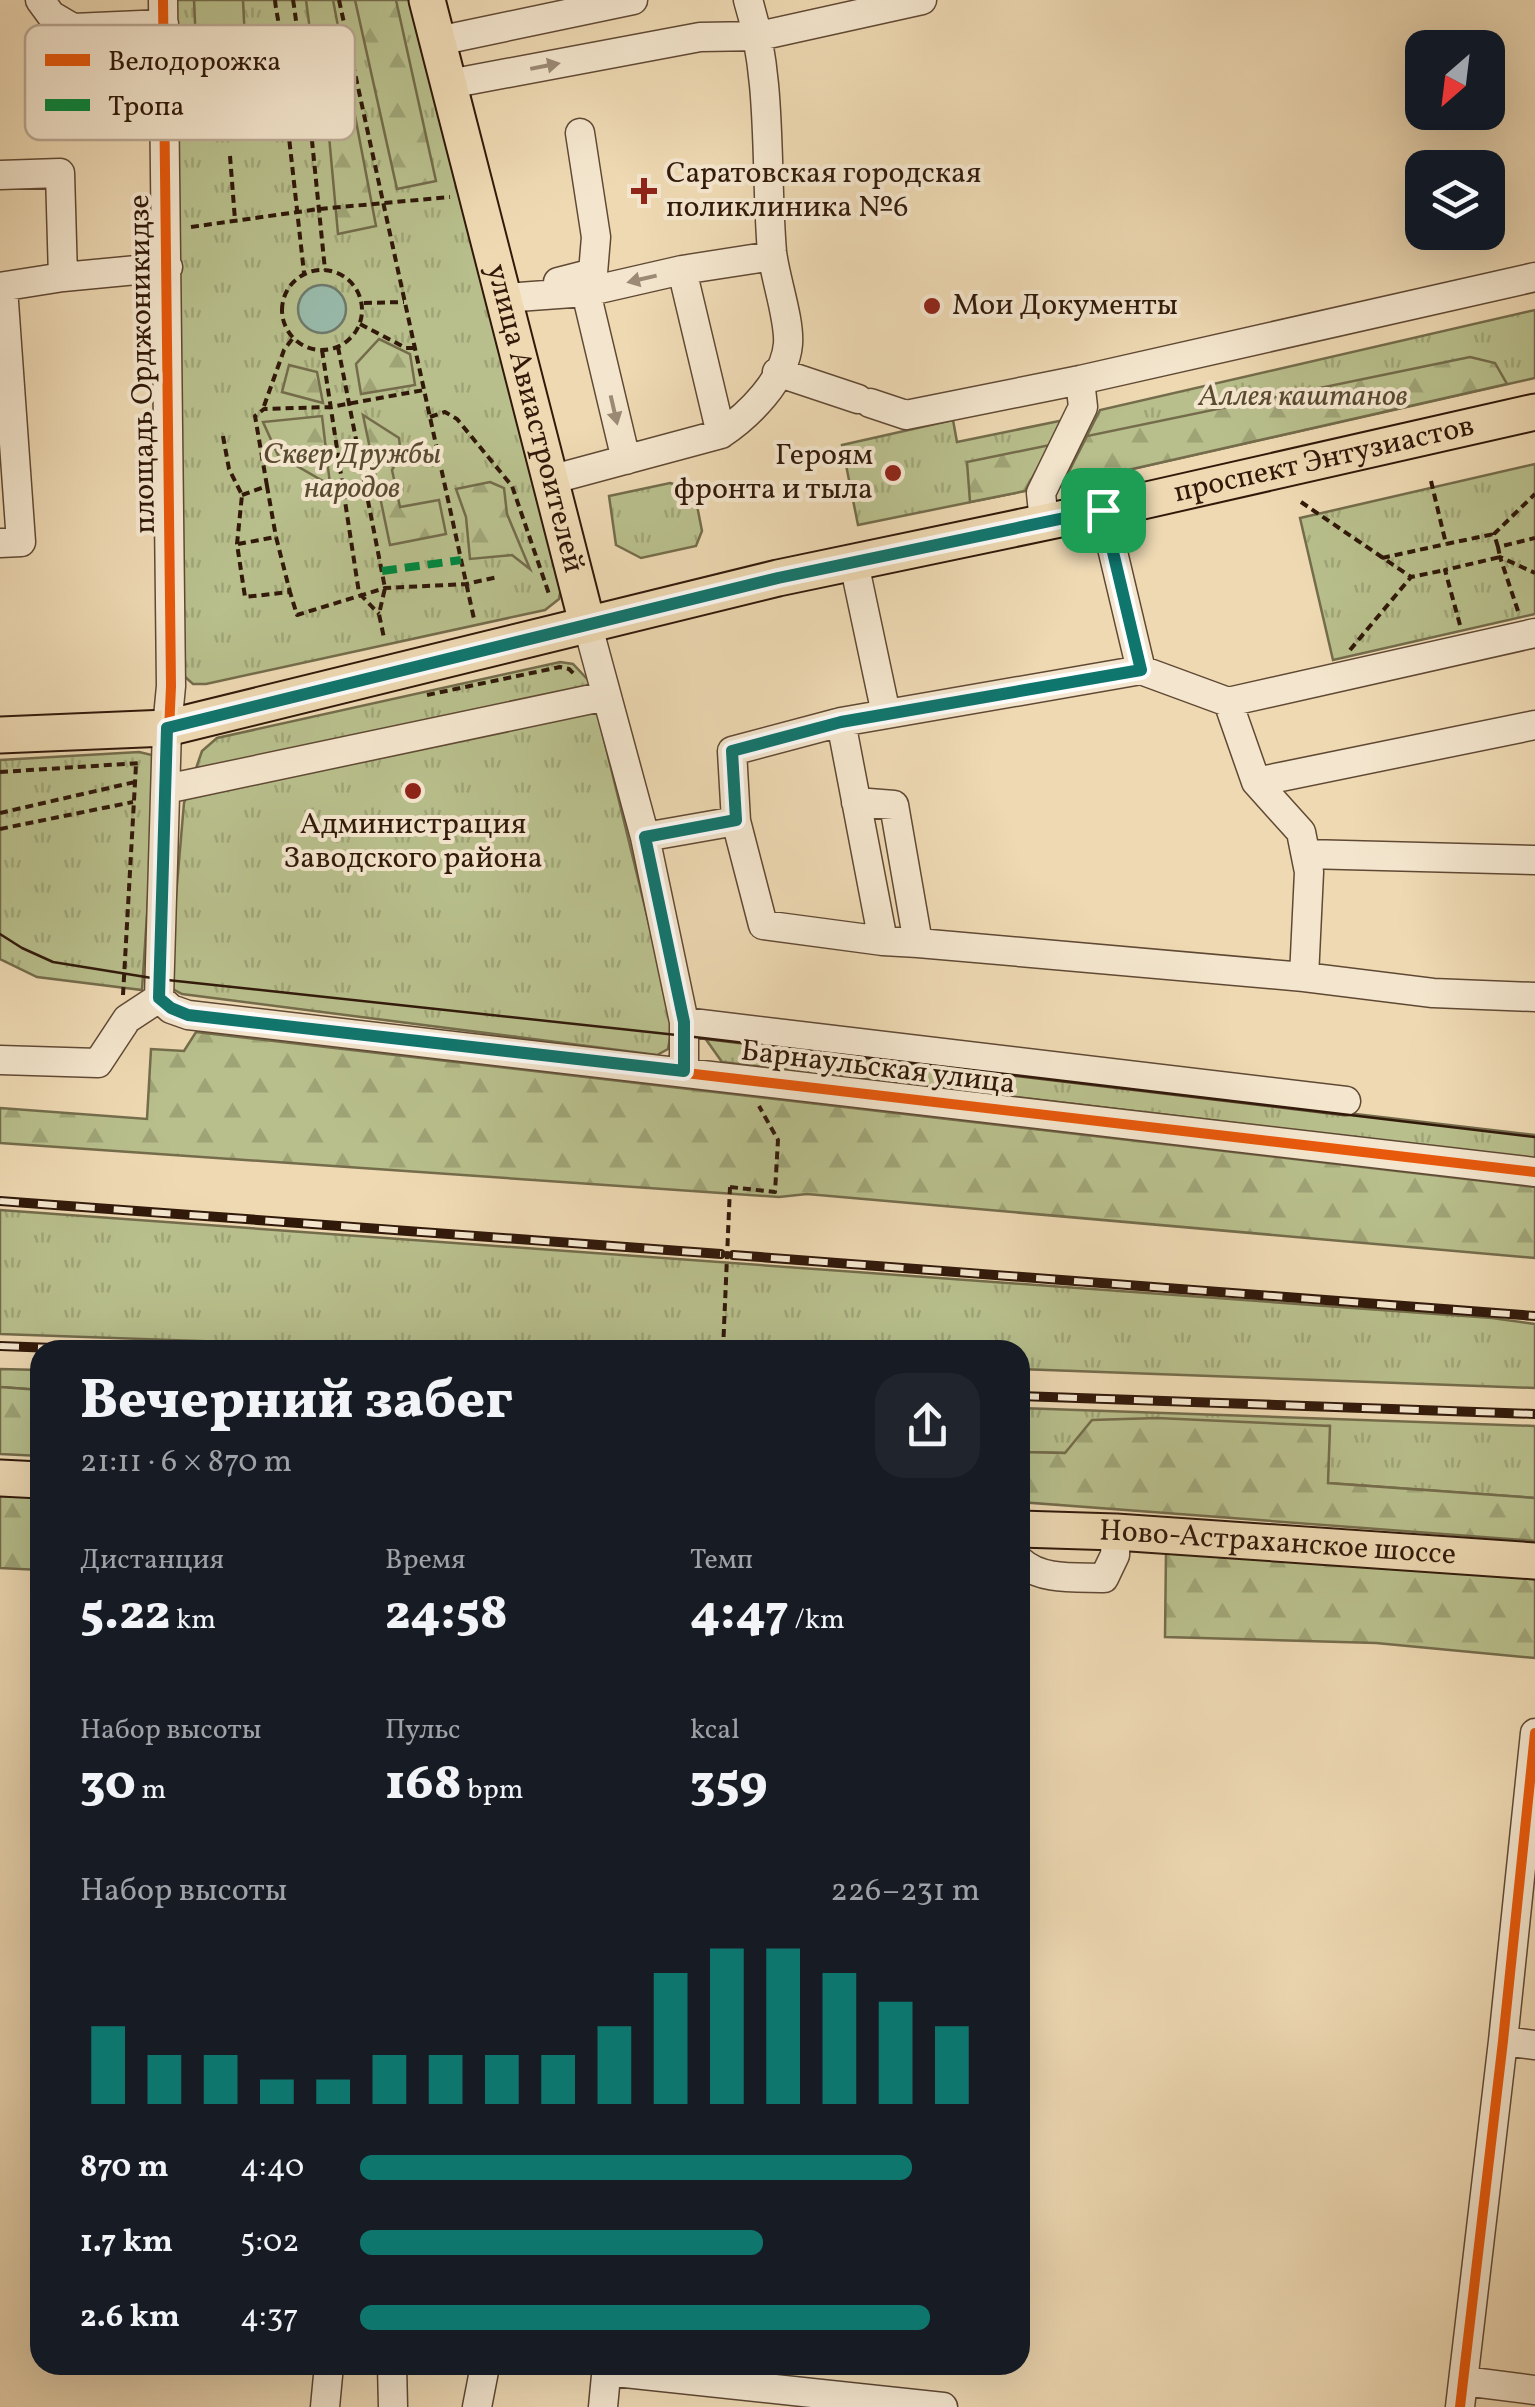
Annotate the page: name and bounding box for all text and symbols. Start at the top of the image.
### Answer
legend [25,25,355,140]
north arrow [1405,30,1505,130]
map controls [1405,30,1505,250]
text: Велодорожка [108,43,281,82]
one-way arrow [529,58,561,73]
text: Тропа [108,88,184,127]
button: layers [1405,150,1505,250]
place label: Саратовская городская поликлиника №6 [666,153,981,229]
marker: Саратовская городская поликлиника №6 [631,178,657,204]
street label: площадь Орджоникидзе [119,194,167,534]
street label: улица Авиастроителей [475,260,594,577]
one-way arrow [626,272,657,287]
place label: Мои Документы [952,285,1178,327]
marker: Мои Документы [921,295,943,317]
park label: Аллея каштанов [1197,376,1408,418]
one-way arrow [607,395,622,426]
street label: проспект Энтузиастов [1170,405,1478,514]
park label: Сквер Дружбы народов [263,434,441,510]
place label: Героям фронта и тыла [674,435,873,511]
marker: Героям фронта и тыла [882,462,904,484]
pin [1061,468,1146,553]
icon: arrive [1076,483,1131,538]
marker: Администрация Заводского района [402,780,424,802]
place label: Администрация Заводского района [283,804,543,880]
street label: Барнаульская улица [738,1030,1018,1106]
text: Вечерний забег [80,1365,513,1441]
button: share [875,1373,980,1478]
text: 21:11 · 6 × 870 m [80,1441,292,1485]
street label: Ново-Астраханское шоссе [1099,1510,1457,1576]
text: Дистанция [80,1541,224,1580]
text: Время [385,1541,466,1580]
text: Темп [690,1541,753,1580]
text: 5.22 [80,1580,170,1650]
text: 24:58 [385,1580,508,1650]
text: 4:47 [690,1580,789,1650]
text: km [170,1601,216,1640]
text: /km [789,1601,845,1640]
text: Набор высоты [80,1711,261,1750]
text: Пульс [385,1711,461,1750]
text: kcal [690,1711,740,1750]
text: 30 [80,1750,136,1820]
text: 168 [385,1750,462,1820]
text: 359 [690,1750,768,1820]
text: m [136,1771,166,1810]
text: bpm [462,1771,524,1810]
text: Набор высоты [80,1870,287,1914]
text: 226–231 m [831,1870,980,1914]
text: 870 m [80,2146,169,2190]
text: 4:40 [240,2146,304,2190]
text: 1.7 km [80,2221,173,2265]
text: 5:02 [240,2221,299,2265]
text: 2.6 km [80,2296,180,2340]
text: 4:37 [240,2296,299,2340]

